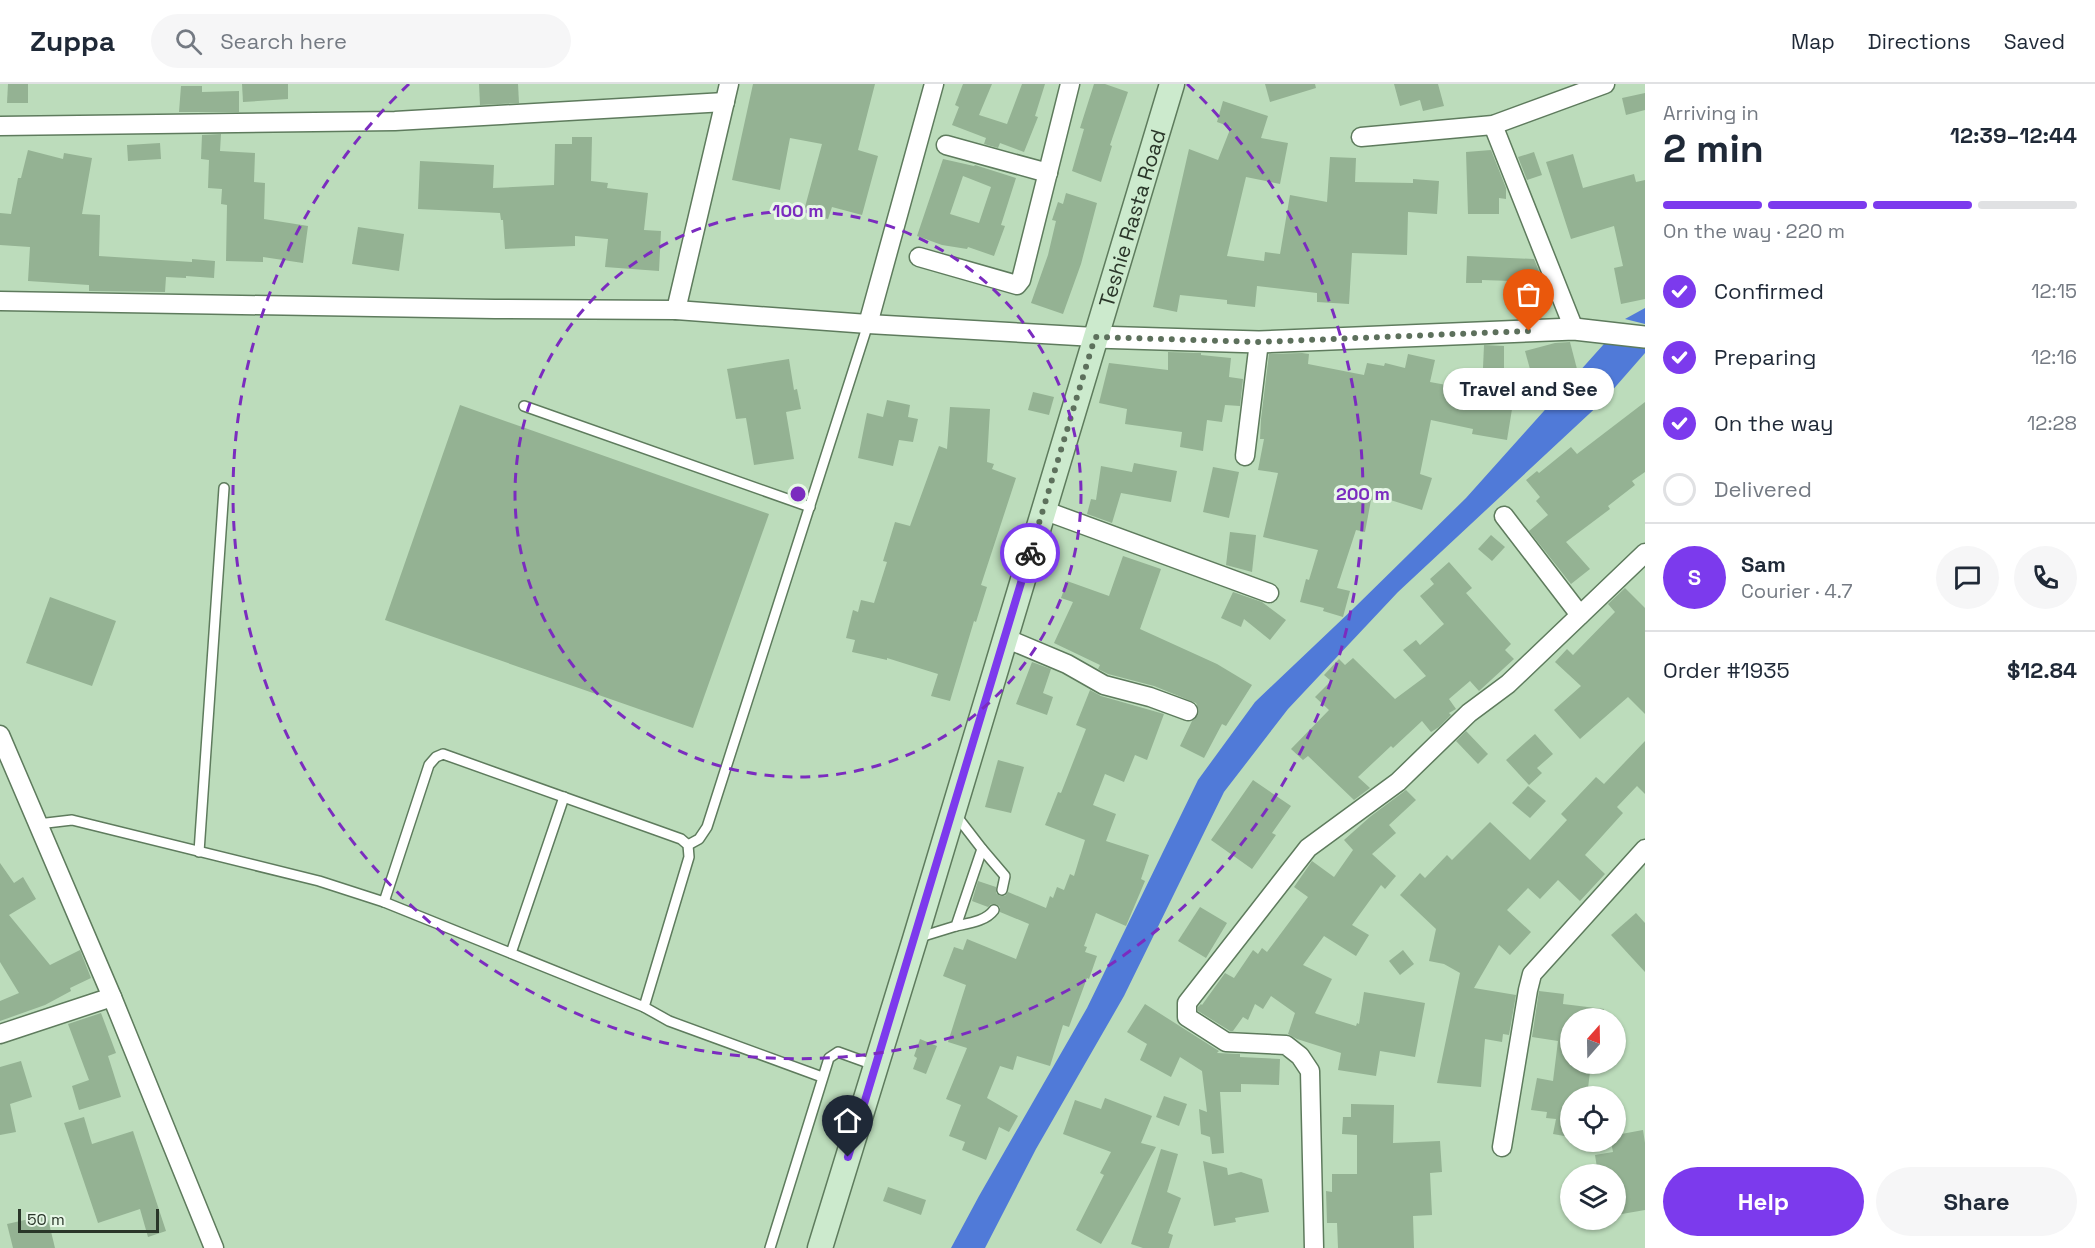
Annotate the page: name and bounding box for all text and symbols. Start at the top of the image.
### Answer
search box [151,14,571,68]
text: Zuppa [30,23,115,59]
icon: search [172,25,205,58]
text: Search here [220,27,347,55]
text: Map [1791,28,1835,55]
text: Directions [1868,28,1971,55]
text: Saved [2004,28,2065,55]
text: Arriving in [1663,100,1759,126]
text: 12:39–12:44 [1950,121,2077,149]
text: 2 min [1663,124,1764,173]
street label: Teshie Rasta Road [1092,126,1171,310]
text: 100 m [772,199,824,222]
text: On the way · 220 m [1663,218,1845,244]
pin [1503,269,1554,331]
icon: check [1663,275,1696,308]
text: Confirmed [1714,277,1824,305]
icon: bag [1512,278,1545,311]
text: 12:15 [2031,278,2077,304]
icon: check [1663,341,1696,374]
text: Preparing [1714,343,1816,371]
text: 12:16 [2031,344,2077,370]
callout: Travel and See [1444,367,1615,409]
text: Travel and See [1459,376,1598,402]
icon: check [1663,407,1696,440]
text: On the way [1714,409,1833,437]
text: 12:28 [2027,410,2077,436]
text: Delivered [1714,475,1812,503]
text: 200 m [1336,482,1390,505]
centre of rings [788,484,808,504]
courier [1000,523,1060,583]
icon: bike [1014,537,1047,570]
button: chat [1936,546,1999,609]
button: phone [2014,546,2077,609]
text: Sam [1741,550,1786,578]
text: S [1688,563,1701,591]
text: Courier · 4.7 [1741,578,1852,604]
text: Order #1935 [1663,656,1790,684]
text: $12.84 [2007,656,2077,684]
north arrow [1560,1008,1626,1074]
map controls [1560,1008,1626,1230]
button: locate [1560,1086,1626,1152]
pin [822,1095,873,1157]
icon: home [831,1104,864,1137]
button: layers [1560,1164,1626,1230]
button: Help [1663,1167,1864,1236]
button: Share [1876,1167,2077,1236]
scale bar [18,1206,159,1234]
text: 50 m [27,1209,65,1230]

